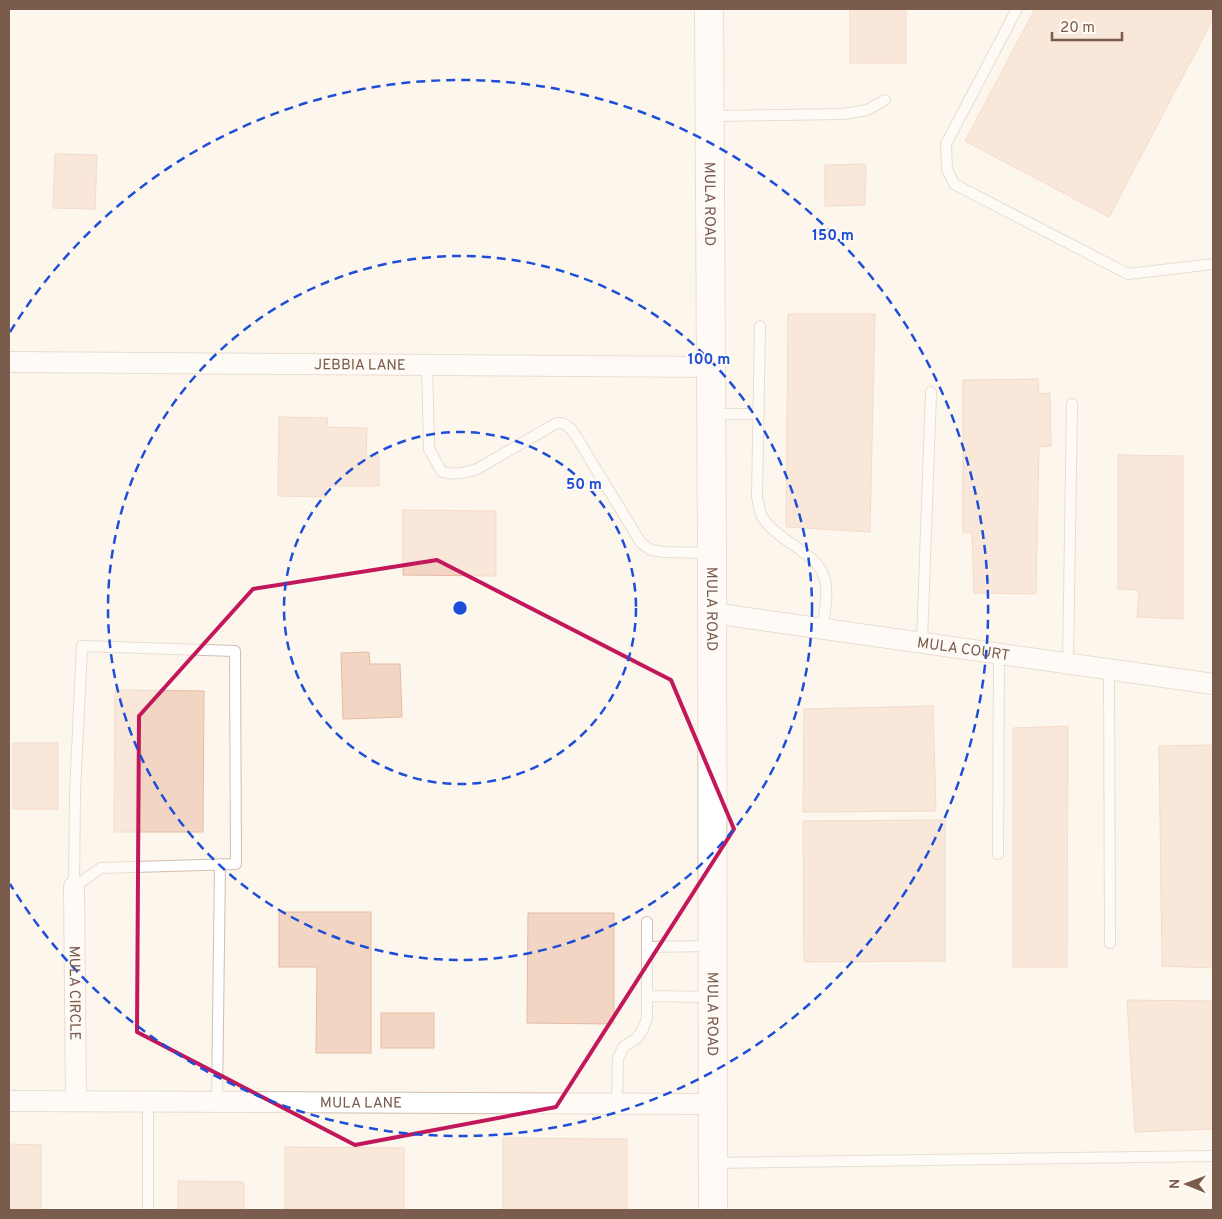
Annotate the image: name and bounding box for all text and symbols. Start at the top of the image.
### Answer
scale bar [1052,10,1122,42]
text: 20 m [1060,19,1095,38]
street label: MULA ROAD [699,162,718,246]
text: 150 m [812,227,854,246]
text: 100 m [688,351,730,370]
street label: JEBBIA LANE [314,356,406,376]
text: 50 m [566,476,602,495]
street label: MULA ROAD [701,567,720,651]
centre of rings [451,599,469,617]
street label: MULA COURT [916,634,1011,666]
street label: MULA CIRCLE [64,946,83,1040]
street label: MULA ROAD [702,972,721,1056]
street label: MULA LANE [320,1094,402,1114]
north arrow [1162,1159,1212,1209]
text: N [1167,1179,1184,1189]

